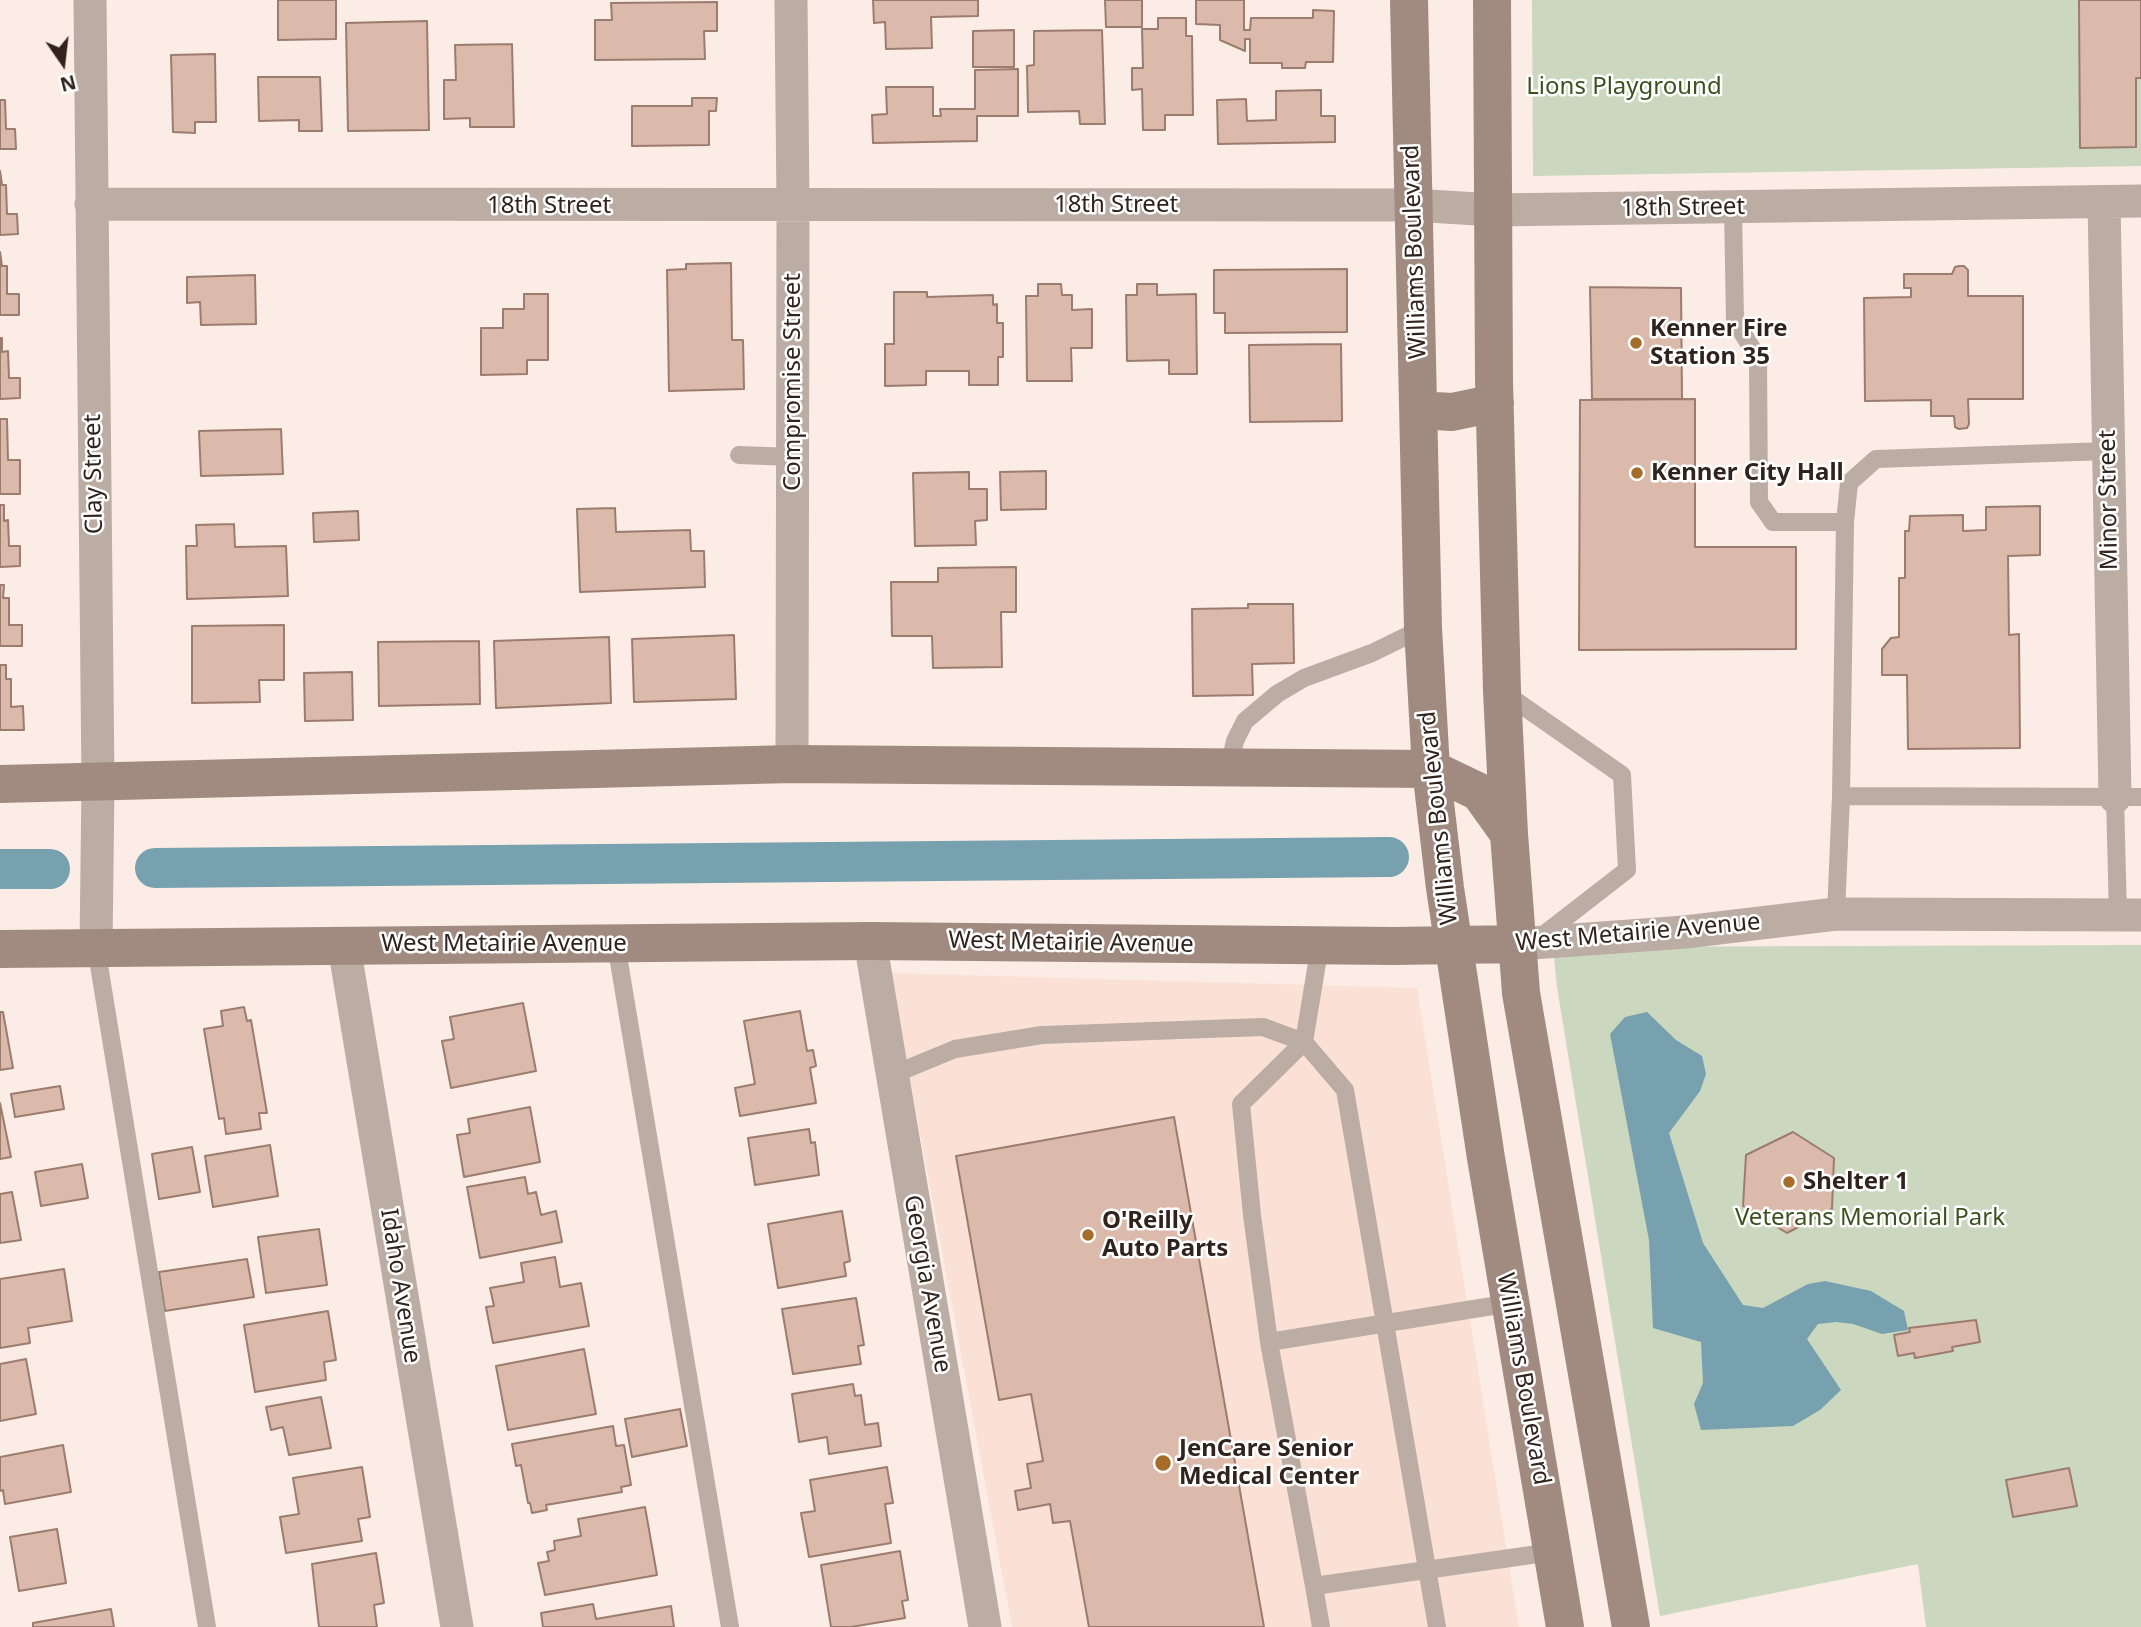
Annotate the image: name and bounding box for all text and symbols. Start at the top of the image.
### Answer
north arrow [28,28,98,98]
text: N [57,69,79,98]
park label: Lions Playground [1526,73,1722,101]
street label: Williams Boulevard [1397,144,1433,360]
street label: 18th Street [1054,191,1178,219]
street label: 18th Street [487,192,611,220]
street label: 18th Street [1621,193,1745,223]
street label: Compromise Street [779,273,807,491]
place label: Kenner Fire Station 35 [1650,315,1788,371]
marker: Kenner Fire Station 35 [1628,335,1644,351]
street label: Clay Street [79,414,109,534]
street label: Minor Street [2093,430,2125,570]
place label: Kenner City Hall [1651,459,1844,487]
marker: Kenner City Hall [1629,465,1645,481]
street label: Williams Boulevard [1413,710,1465,926]
street label: West Metairie Avenue [1514,908,1762,958]
street label: West Metairie Avenue [948,926,1194,960]
street label: West Metairie Avenue [381,930,627,958]
place label: Shelter 1 [1803,1168,1909,1196]
marker: Shelter 1 [1781,1174,1797,1190]
street label: Georgia Avenue [897,1193,957,1375]
park label: Veterans Memorial Park [1735,1204,2005,1232]
street label: Idaho Avenue [374,1207,426,1365]
place label: O'Reilly Auto Parts [1102,1207,1228,1263]
marker: O'Reilly Auto Parts [1080,1227,1096,1243]
street label: Williams Boulevard [1490,1271,1556,1487]
place label: JenCare Senior Medical Center [1179,1435,1359,1491]
marker: JenCare Senior Medical Center [1153,1453,1173,1473]

